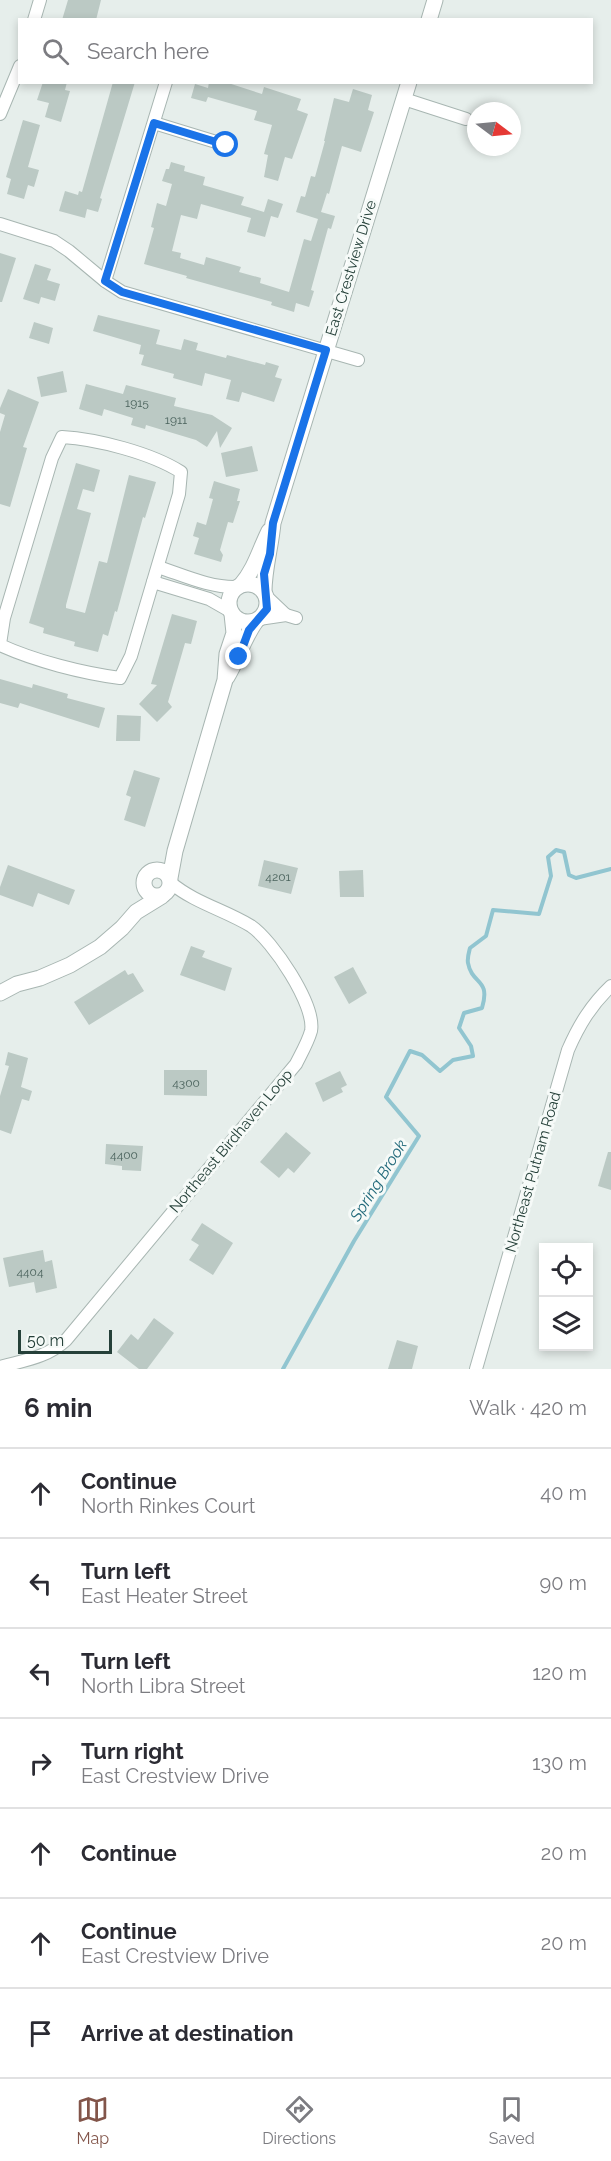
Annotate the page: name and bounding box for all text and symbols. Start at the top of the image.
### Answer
search box [18,18,593,84]
icon: search [39,35,72,68]
text: Search here [87,38,209,64]
north arrow [467,102,521,156]
route start [212,131,238,157]
street label: East Crestview Drive [322,198,380,338]
house number: 1915 [125,396,149,410]
house number: 1911 [165,413,187,427]
route end [225,643,251,669]
house number: 4201 [265,870,291,884]
street label: Northeast Birdhaven Loop [166,1066,296,1216]
house number: 4300 [172,1076,200,1090]
street label: Northeast Putnam Road [501,1090,565,1254]
water label: Spring Brook [345,1136,411,1225]
house number: 4400 [110,1148,138,1162]
map controls [539,1243,593,1351]
button: locate [539,1243,593,1297]
house number: 4404 [16,1265,44,1279]
button: layers [539,1297,593,1351]
scale bar [18,1327,112,1354]
text: 50 m [27,1331,64,1350]
text: 6 min [24,1393,93,1423]
text: Walk · 420 m [469,1396,587,1420]
text: Continue [81,1468,177,1494]
icon: ahead [24,1477,57,1510]
text: 40 m [540,1481,587,1505]
text: North Rinkes Court [81,1494,255,1518]
text: Turn left [81,1558,171,1584]
icon: left [24,1567,57,1600]
text: 90 m [540,1571,587,1595]
text: East Heater Street [81,1584,248,1608]
text: Turn left [81,1648,171,1674]
icon: left [24,1657,57,1690]
text: 120 m [532,1661,587,1685]
text: North Libra Street [81,1674,245,1698]
text: Turn right [81,1738,184,1764]
icon: right [24,1747,57,1780]
text: 130 m [532,1751,587,1775]
text: East Crestview Drive [81,1764,269,1788]
icon: ahead [24,1837,57,1870]
text: Continue [81,1840,177,1866]
text: 20 m [541,1841,587,1865]
text: Continue [81,1918,177,1944]
icon: ahead [24,1927,57,1960]
text: 20 m [541,1931,587,1955]
text: East Crestview Drive [81,1944,269,1968]
icon: arrive [24,2017,57,2050]
text: Arrive at destination [81,2020,294,2046]
tab: Map [76,2093,109,2148]
tab: Directions [262,2093,336,2148]
tab: Saved [489,2093,535,2148]

